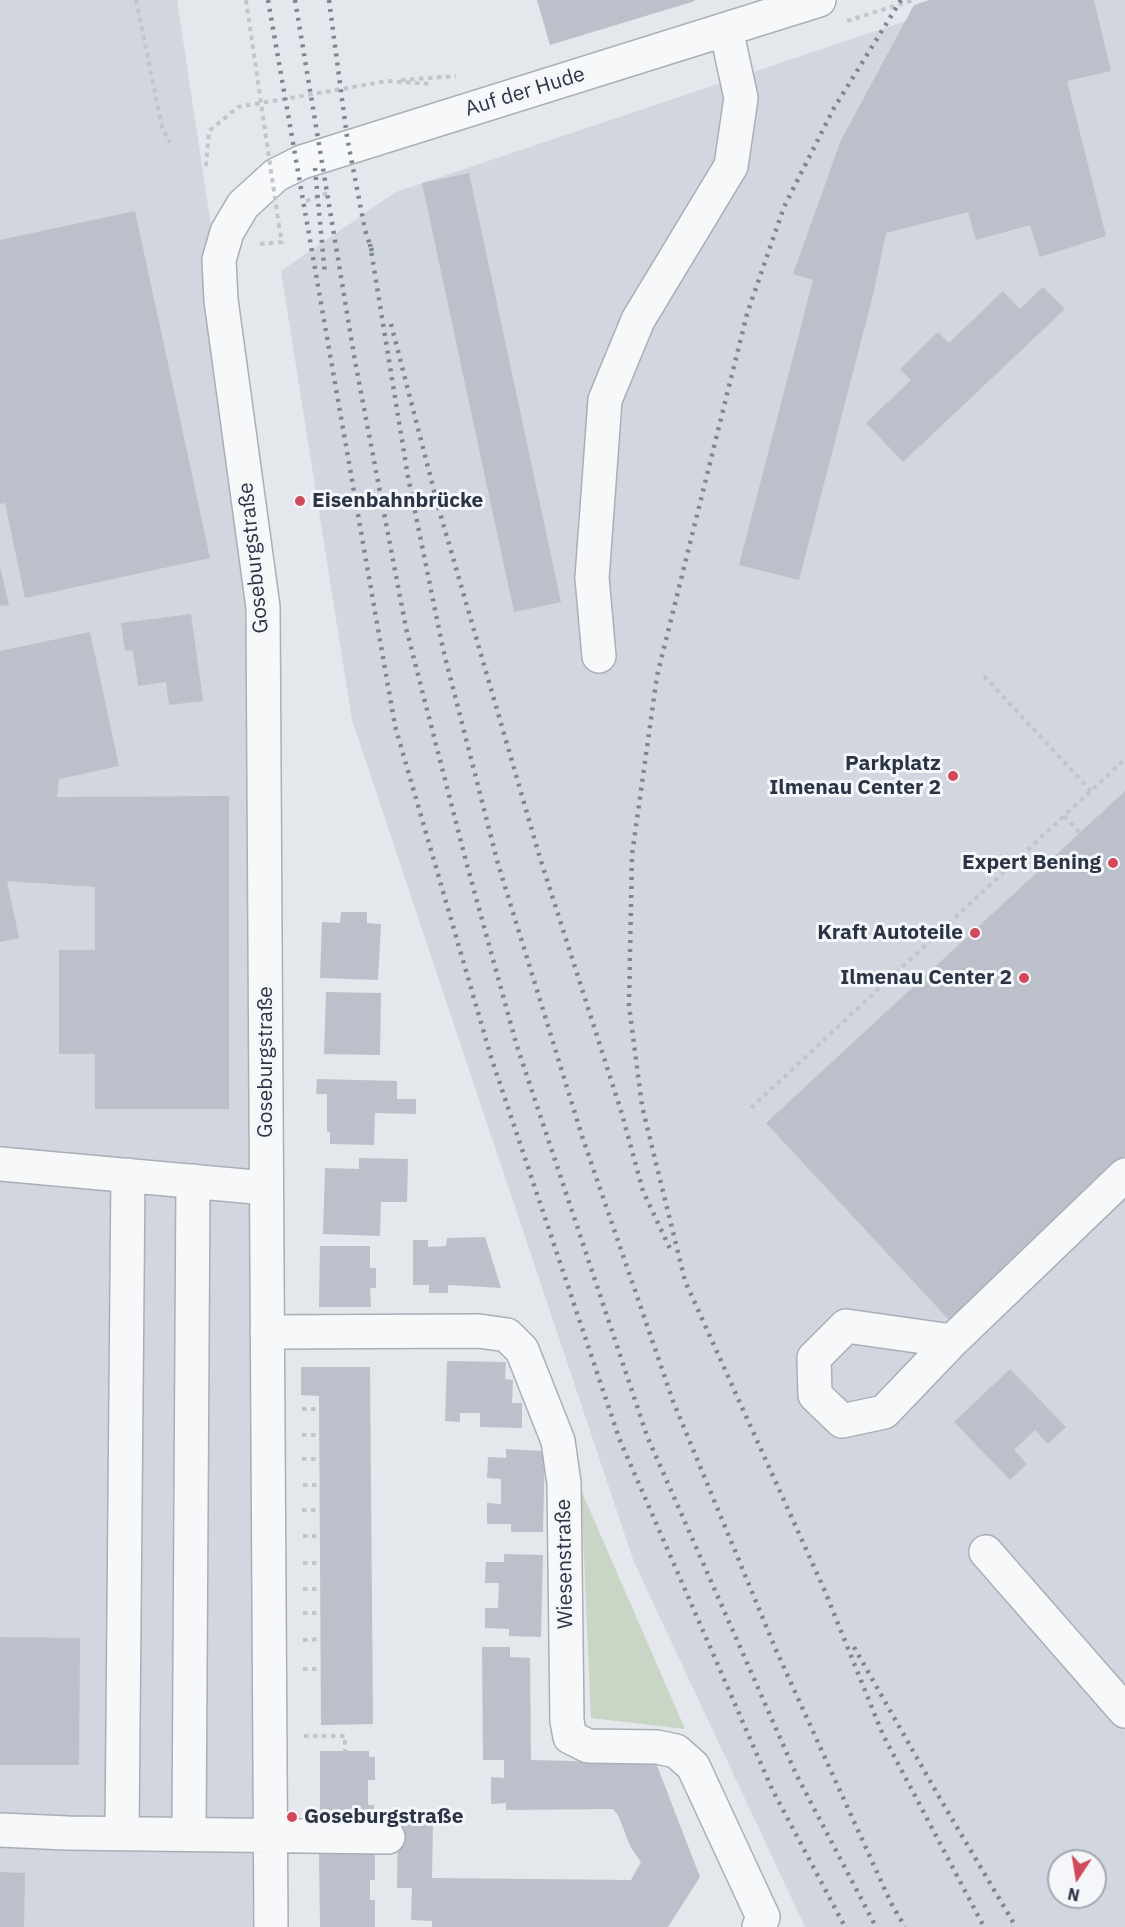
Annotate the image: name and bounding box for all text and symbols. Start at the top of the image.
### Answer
street label: Auf der Hude [462,62,588,122]
street label: Goseburgstraße [234,481,274,635]
place label: Eisenbahnbrücke [312,488,483,514]
marker: Eisenbahnbrücke [293,494,307,508]
place label: Parkplatz Ilmenau Center 2 [769,751,941,801]
marker: Parkplatz Ilmenau Center 2 [946,769,960,783]
place label: Expert Bening [962,850,1101,876]
marker: Expert Bening [1106,856,1120,870]
place label: Kraft Autoteile [817,920,963,946]
marker: Kraft Autoteile [968,926,982,940]
place label: Ilmenau Center 2 [840,965,1012,991]
marker: Ilmenau Center 2 [1017,971,1031,985]
street label: Goseburgstraße [253,986,279,1138]
street label: Wiesenstraße [551,1499,579,1629]
place label: Goseburgstraße [304,1804,463,1830]
marker: Goseburgstraße [285,1810,299,1824]
north arrow [1047,1849,1107,1909]
text: N [1066,1884,1081,1906]

